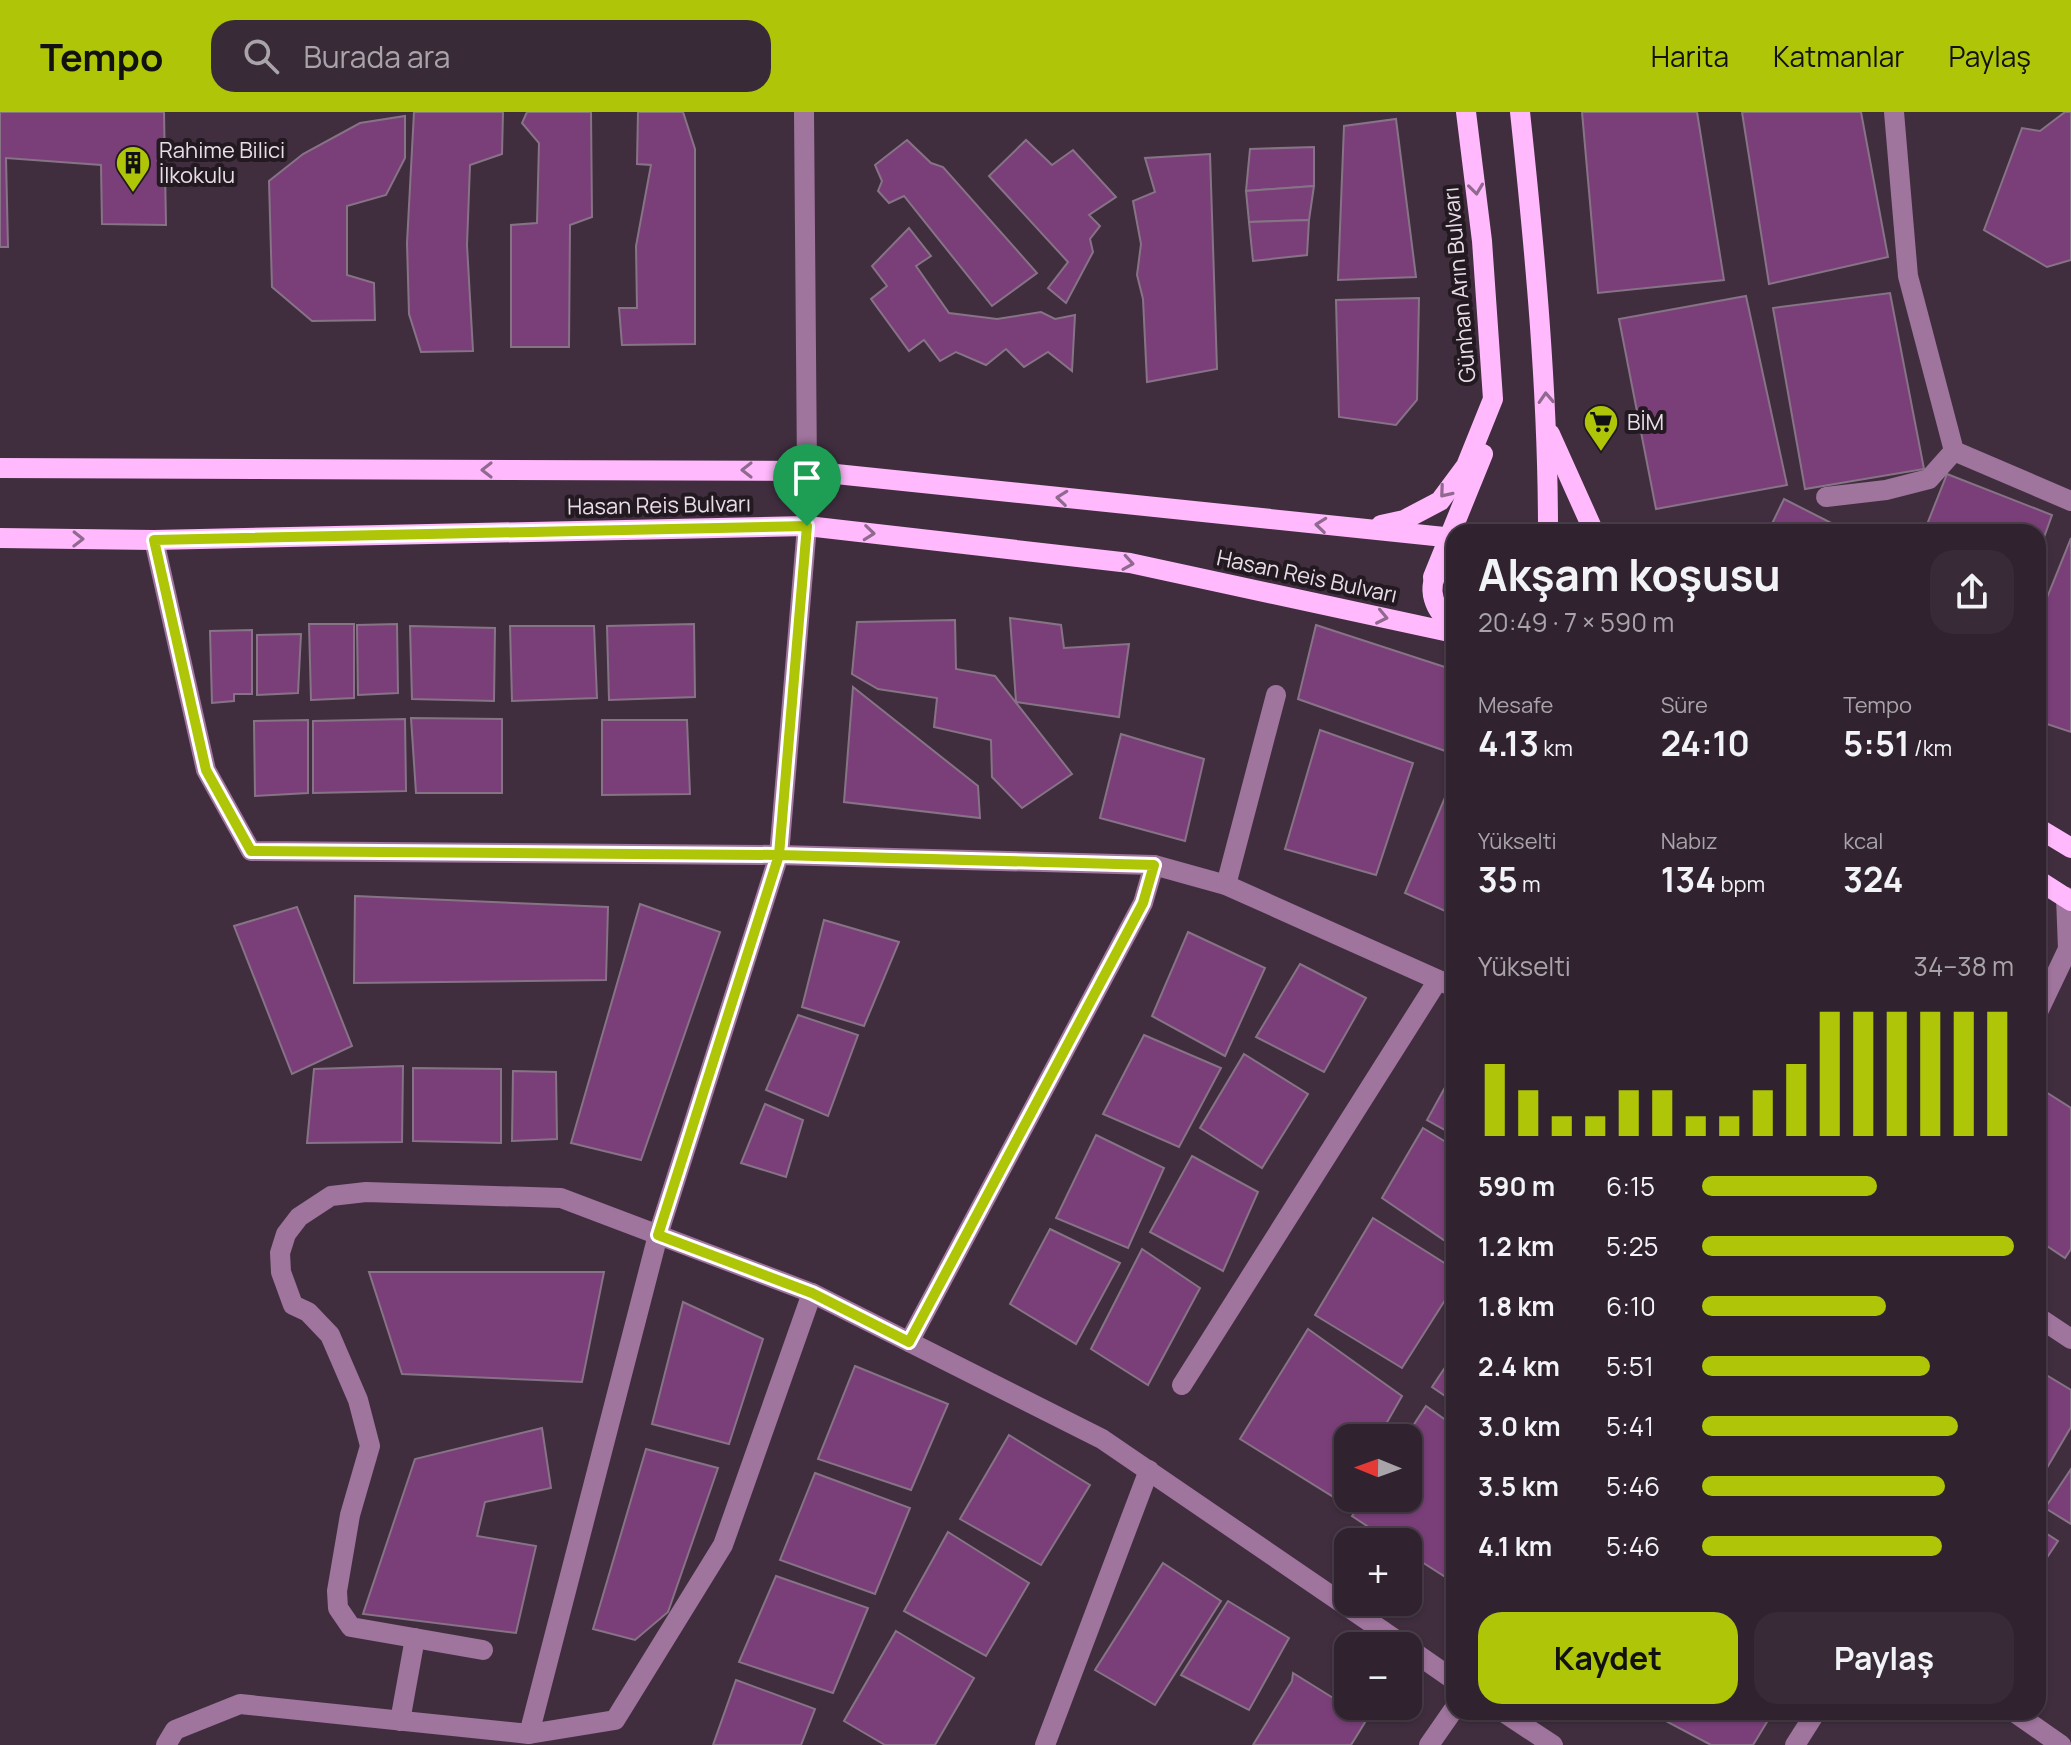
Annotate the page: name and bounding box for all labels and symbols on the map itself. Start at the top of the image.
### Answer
place label: Rahime Bilici İlkokulu [159,135,285,190]
building icon: Rahime Bilici İlkokulu [114,144,152,194]
one-way arrow [1467,183,1484,196]
street label: Günhan Arın Bulvarı [1435,186,1483,384]
one-way arrow [1538,391,1555,404]
supermarket icon: BİM [1582,403,1620,453]
place label: BİM [1627,407,1664,437]
pin [773,444,841,526]
one-way arrow [480,461,493,478]
one-way arrow [740,462,753,479]
one-way arrow [1440,483,1455,497]
street label: Hasan Reis Bulvarı [567,488,751,522]
one-way arrow [1055,489,1068,506]
one-way arrow [1314,516,1327,533]
one-way arrow [863,525,876,542]
one-way arrow [72,531,85,548]
street label: Hasan Reis Bulvarı [1214,542,1400,610]
one-way arrow [1121,554,1134,571]
one-way arrow [1375,608,1388,625]
north arrow [1334,1424,1422,1512]

